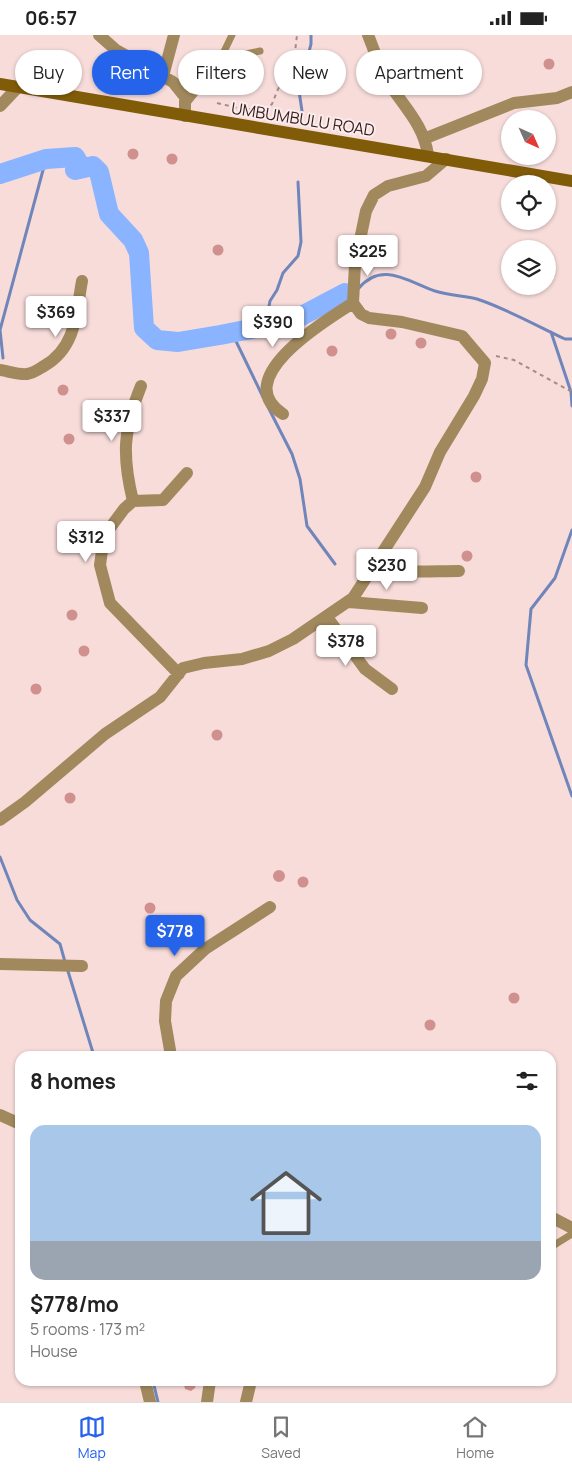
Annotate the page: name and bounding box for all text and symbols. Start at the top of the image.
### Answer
text: 06:57 [25,5,77,31]
chip: Buy [15,50,82,95]
chip: Rent [92,50,168,95]
chip: Filters [178,50,264,95]
chip: New [274,50,346,95]
chip: Apartment [356,50,482,95]
street label: UMBUMBULU ROAD [230,97,377,141]
north arrow [501,110,556,165]
map controls [501,110,556,295]
button: locate [501,175,556,230]
pin: $225 [338,235,398,277]
text: $225 [349,240,387,262]
button: layers [501,240,556,295]
pin: $369 [26,295,86,338]
text: $369 [37,301,75,323]
pin: $390 [243,305,303,348]
text: $390 [253,311,293,333]
pin: $337 [82,399,142,442]
text: $337 [93,405,131,427]
pin: $312 [56,521,116,563]
text: $312 [68,526,104,548]
pin: $230 [357,549,417,591]
text: $230 [367,554,407,576]
pin: $378 [316,625,376,667]
text: $378 [327,630,365,652]
pin: $778 [145,915,205,957]
text: $778 [156,920,194,942]
text: 8 homes [30,1067,116,1095]
icon: filters [513,1067,541,1095]
icon: home [241,1158,331,1248]
text: $778/mo [30,1290,119,1318]
text: 5 rooms · 173 m² [30,1318,145,1340]
text: House [30,1340,78,1362]
tab: Map [78,1413,106,1462]
tab: Saved [261,1413,301,1462]
tab: Home [456,1413,494,1462]

